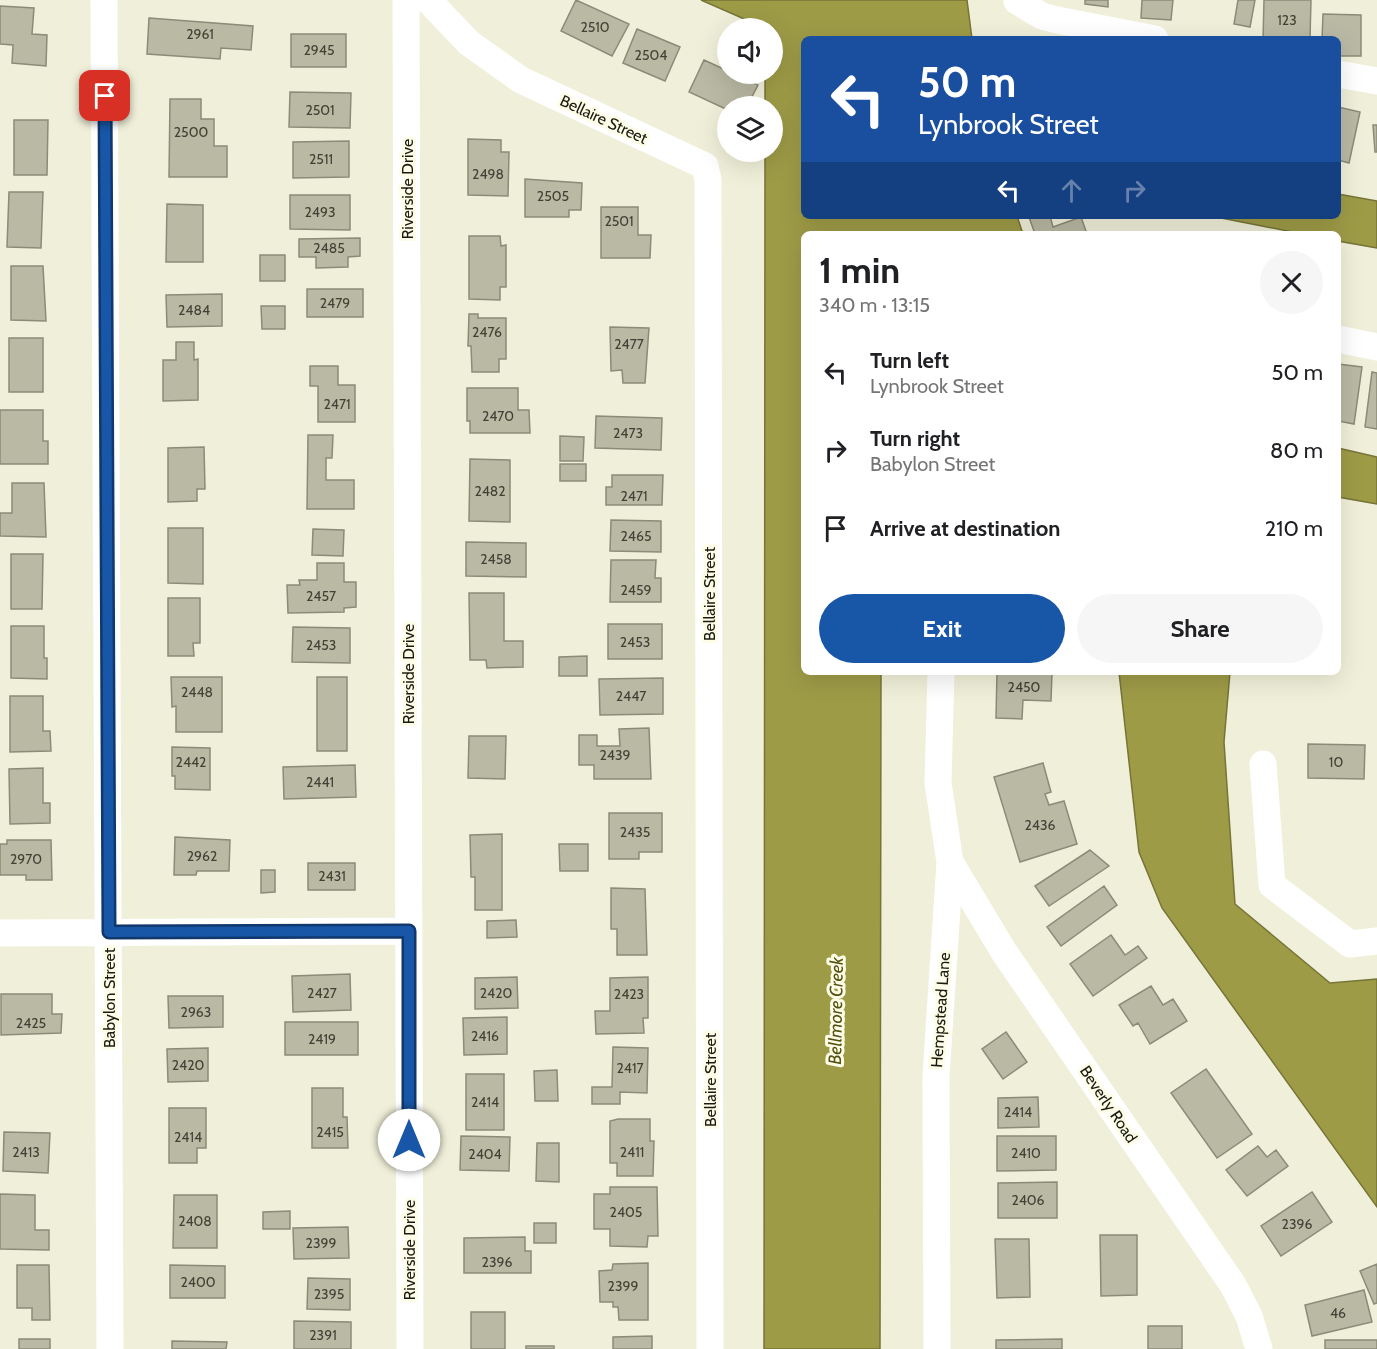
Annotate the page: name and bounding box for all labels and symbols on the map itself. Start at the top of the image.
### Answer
house number: 123 [1277,11,1297,29]
house number: 2510 [580,18,610,36]
house number: 2961 [186,25,214,43]
house number: 2945 [304,41,334,59]
house number: 2504 [635,46,667,64]
pin [79,70,130,121]
street label: Bellaire Street [557,91,651,148]
house number: 2501 [305,101,335,119]
house number: 2500 [174,123,208,141]
street label: Riverside Drive [398,139,417,239]
house number: 2511 [309,150,333,168]
house number: 2498 [472,165,504,183]
house number: 2505 [537,187,569,205]
house number: 2493 [305,203,335,221]
house number: 2501 [604,212,634,230]
house number: 2485 [313,239,345,257]
house number: 2479 [320,294,350,312]
house number: 2484 [178,301,210,319]
house number: 2476 [472,323,502,341]
house number: 2477 [614,335,644,353]
house number: 2471 [323,395,351,413]
house number: 2470 [482,407,514,425]
house number: 2473 [613,424,643,442]
house number: 2482 [474,482,506,500]
house number: 2471 [620,487,648,505]
house number: 2465 [621,527,651,545]
street label: Bellaire Street [700,546,719,641]
house number: 2458 [480,550,512,568]
house number: 2459 [621,581,652,599]
house number: 2457 [306,587,336,605]
street label: Riverside Drive [399,624,418,724]
house number: 2453 [620,633,650,651]
house number: 2453 [306,636,336,654]
house number: 2450 [1008,678,1041,696]
house number: 2448 [181,683,213,701]
house number: 2447 [616,687,646,705]
house number: 2439 [600,746,631,764]
house number: 2442 [176,753,206,771]
house number: 10 [1329,753,1343,771]
house number: 2441 [306,773,334,791]
house number: 2436 [1025,816,1056,834]
house number: 2435 [620,823,650,841]
house number: 2962 [187,847,217,865]
house number: 2970 [10,850,42,868]
house number: 2431 [318,867,346,885]
street label: Babylon Street [100,947,119,1048]
street label: Hempstead Lane [927,952,954,1068]
water label: Bellmore Creek [824,956,848,1065]
house number: 2427 [307,984,337,1002]
house number: 2420 [480,984,512,1002]
house number: 2423 [614,985,644,1003]
house number: 2963 [181,1003,211,1021]
house number: 2425 [16,1014,46,1032]
house number: 2416 [471,1027,499,1045]
house number: 2419 [308,1030,336,1048]
street label: Bellaire Street [701,1032,720,1127]
house number: 2420 [172,1056,204,1074]
house number: 2417 [616,1059,644,1077]
street label: Beverly Road [1076,1062,1141,1146]
house number: 2414 [471,1093,499,1111]
house number: 2414 [1004,1103,1032,1121]
position arrow [377,1108,441,1172]
house number: 2415 [316,1123,344,1141]
house number: 2414 [174,1128,202,1146]
house number: 2413 [12,1143,40,1161]
house number: 2411 [620,1143,644,1161]
house number: 2410 [1011,1144,1041,1162]
house number: 2404 [468,1145,502,1163]
house number: 2406 [1011,1191,1045,1209]
street label: Riverside Drive [400,1200,419,1300]
house number: 2405 [610,1203,642,1221]
house number: 2408 [178,1212,212,1230]
house number: 2396 [1282,1215,1312,1233]
house number: 2399 [306,1234,336,1252]
house number: 2396 [482,1253,512,1271]
house number: 2400 [181,1273,216,1291]
house number: 2399 [608,1277,638,1295]
house number: 2395 [314,1285,344,1303]
house number: 46 [1330,1304,1346,1322]
house number: 2391 [309,1326,337,1344]

